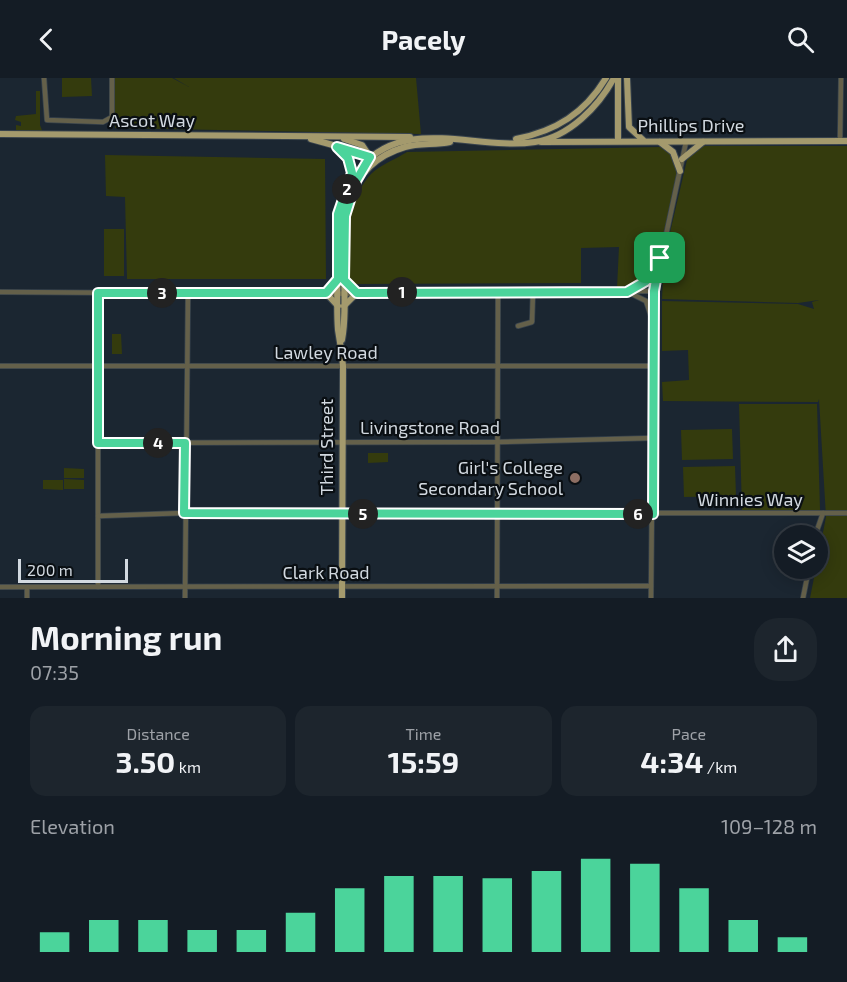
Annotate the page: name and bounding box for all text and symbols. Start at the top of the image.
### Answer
icon: back [30,23,63,56]
text: Pacely [381,23,466,55]
icon: search [784,23,817,56]
street label: Ascot Way [109,109,196,131]
street label: Phillips Drive [637,114,745,136]
pin: 2 [332,174,362,204]
text: 2 [342,179,352,198]
pin [634,232,685,283]
icon: arrive [643,241,676,274]
pin: 1 [387,277,417,307]
pin: 3 [147,278,177,308]
text: 1 [399,282,405,301]
text: 3 [157,283,167,302]
street label: Lawley Road [274,341,378,363]
street label: Third Street [315,398,337,495]
street label: Livingstone Road [360,416,500,438]
pin: 4 [143,428,173,458]
text: 4 [153,433,163,452]
place label: Girl's College Secondary School [418,456,564,499]
marker: Girl's College Secondary School [568,471,582,485]
street label: Winnies Way [697,488,803,510]
pin: 5 [348,499,378,529]
pin: 6 [623,499,653,529]
text: 5 [359,504,367,523]
text: 6 [633,504,643,523]
map controls [774,525,828,579]
button: layers [774,525,828,579]
scale bar [18,556,128,583]
text: 200 m [27,560,73,579]
street label: Clark Road [282,561,370,583]
text: Morning run [30,617,222,657]
button: share [754,618,817,681]
text: 07:35 [30,660,79,684]
text: Distance [127,724,190,743]
text: Time [406,724,441,743]
text: Pace [672,724,706,743]
text: 3.50 [115,743,175,779]
text: 15:59 [388,743,459,779]
text: 4:34 [640,743,703,779]
text: km [175,757,201,776]
text: /km [703,757,737,776]
text: Elevation [30,814,115,838]
text: 109–128 m [721,814,817,838]

